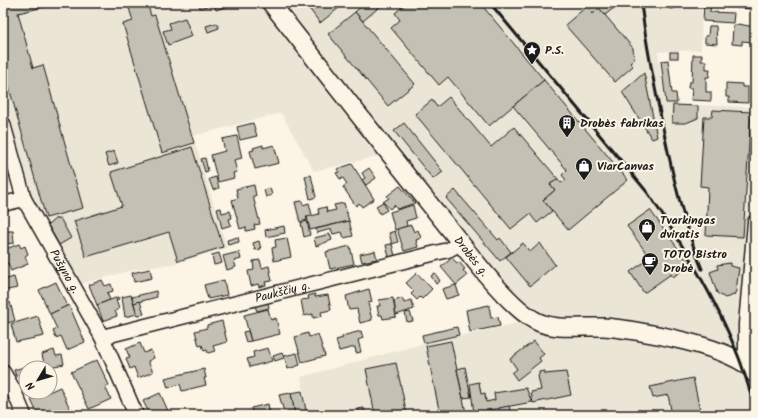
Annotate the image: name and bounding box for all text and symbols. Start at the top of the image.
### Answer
place icon: P.S. [522,40,542,65]
place label: P.S. [545,41,564,60]
building icon: Drobės fabrikas [557,113,577,138]
place label: Drobės fabrikas [580,114,664,133]
shop icon: ViarCanvas [574,156,594,181]
place label: ViarCanvas [597,157,654,176]
place label: Tvarkingas dviratis [660,211,716,244]
shop icon: Tvarkingas dviratis [637,217,657,242]
street label: Drobės g. [449,232,494,281]
place label: TOTO Bistro Drobė [663,245,728,278]
street label: Pušyno g. [45,246,85,297]
cafe icon: TOTO Bistro Drobė [640,251,660,276]
street label: Paukščių g. [253,276,312,308]
north arrow [18,360,58,400]
text: N [22,377,40,394]

